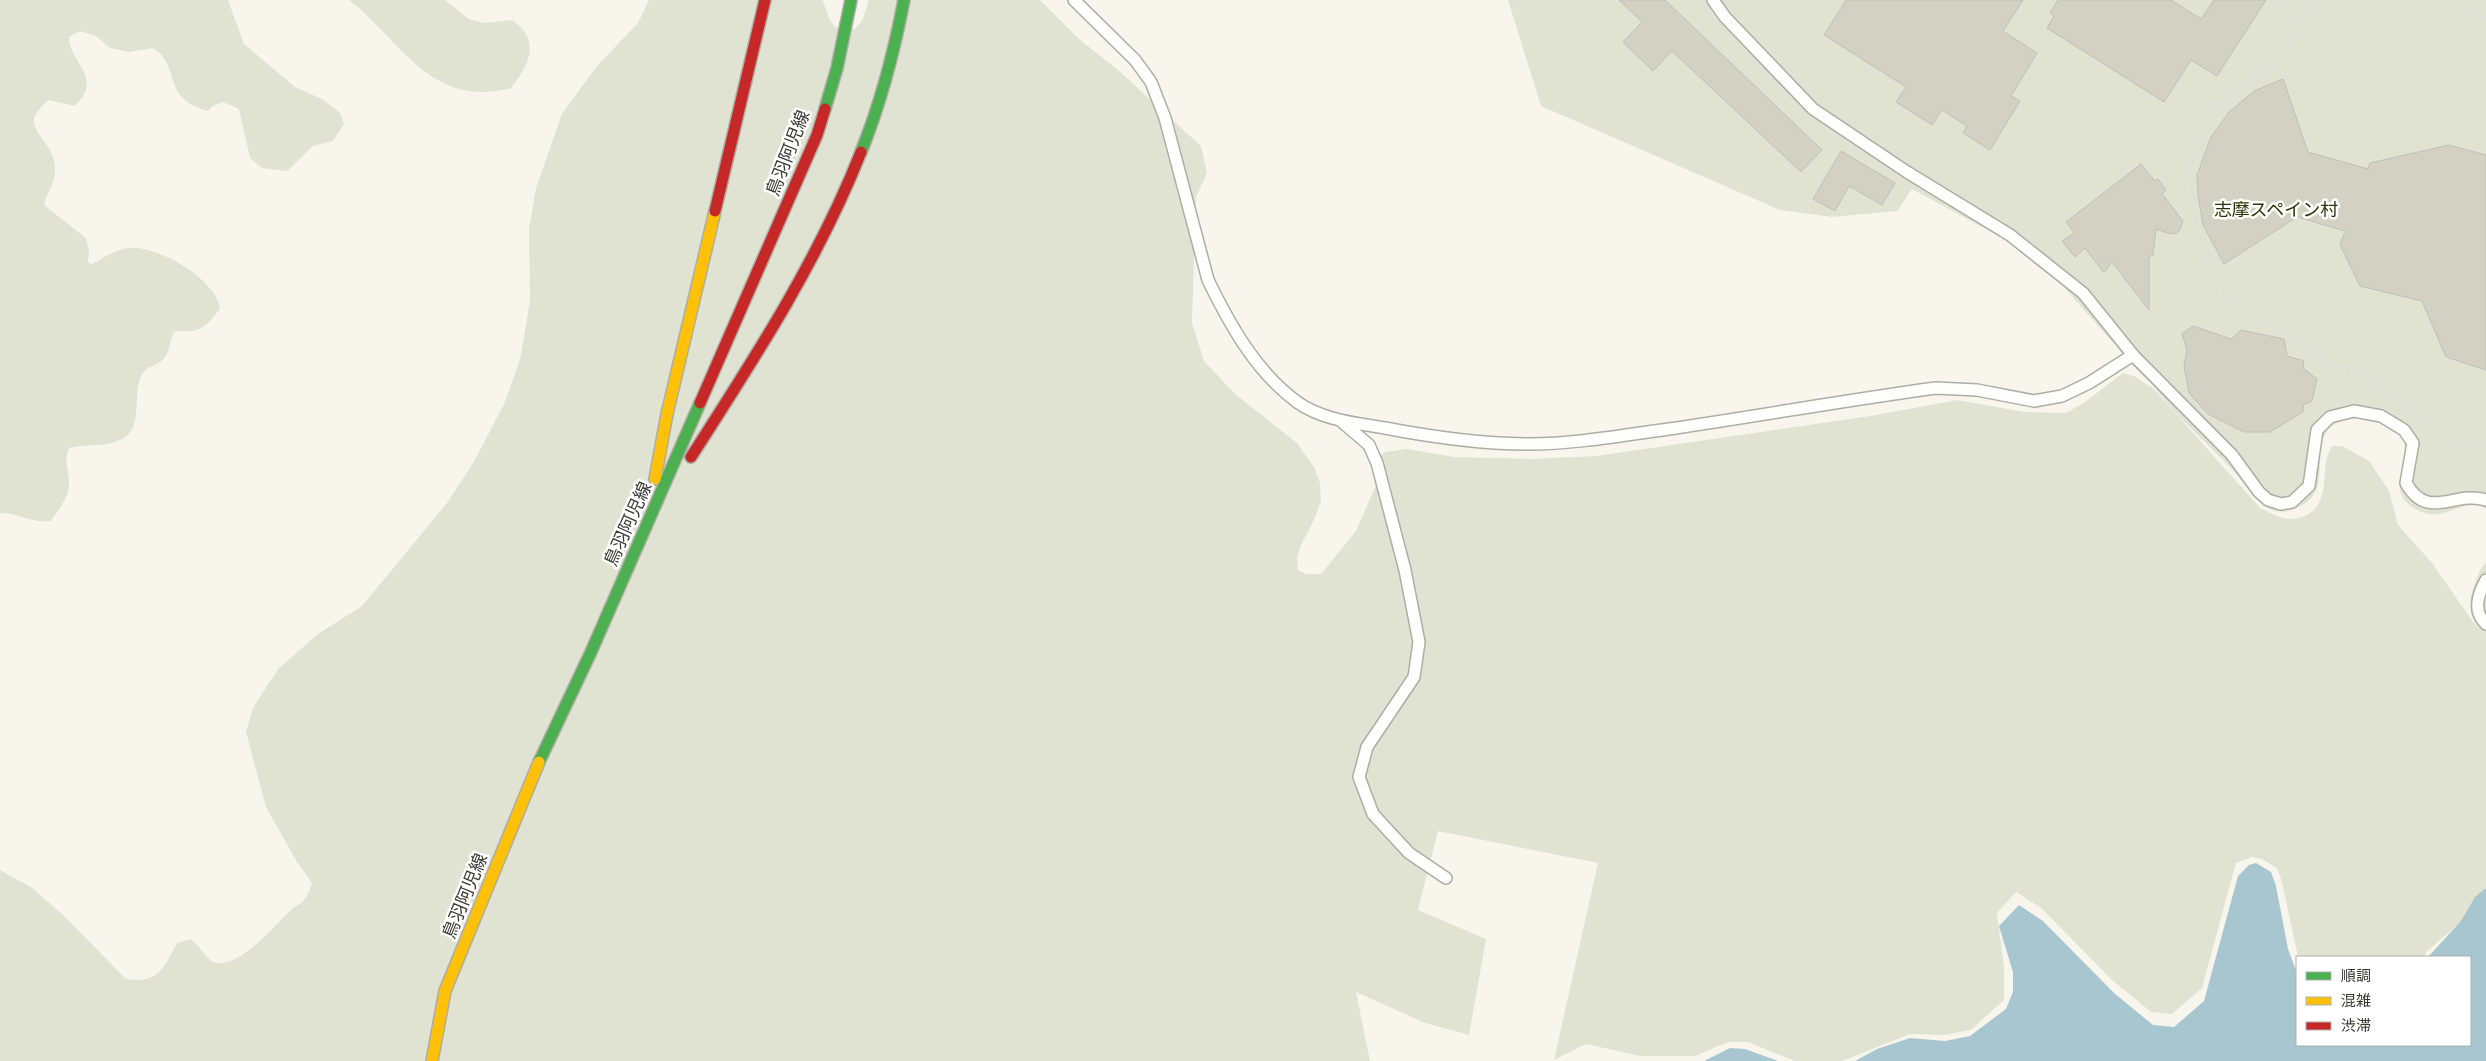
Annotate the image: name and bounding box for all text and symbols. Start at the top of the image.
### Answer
street label: 鳥羽阿児線 [761,107,813,199]
park label: 志摩スペイン村 [2214,198,2338,220]
street label: 鳥羽阿児線 [599,478,655,569]
street label: 鳥羽阿児線 [437,850,491,941]
legend [2296,956,2471,1046]
text: 順調 [2341,966,2371,984]
text: 混雑 [2341,991,2371,1009]
text: 渋滞 [2341,1016,2371,1034]

